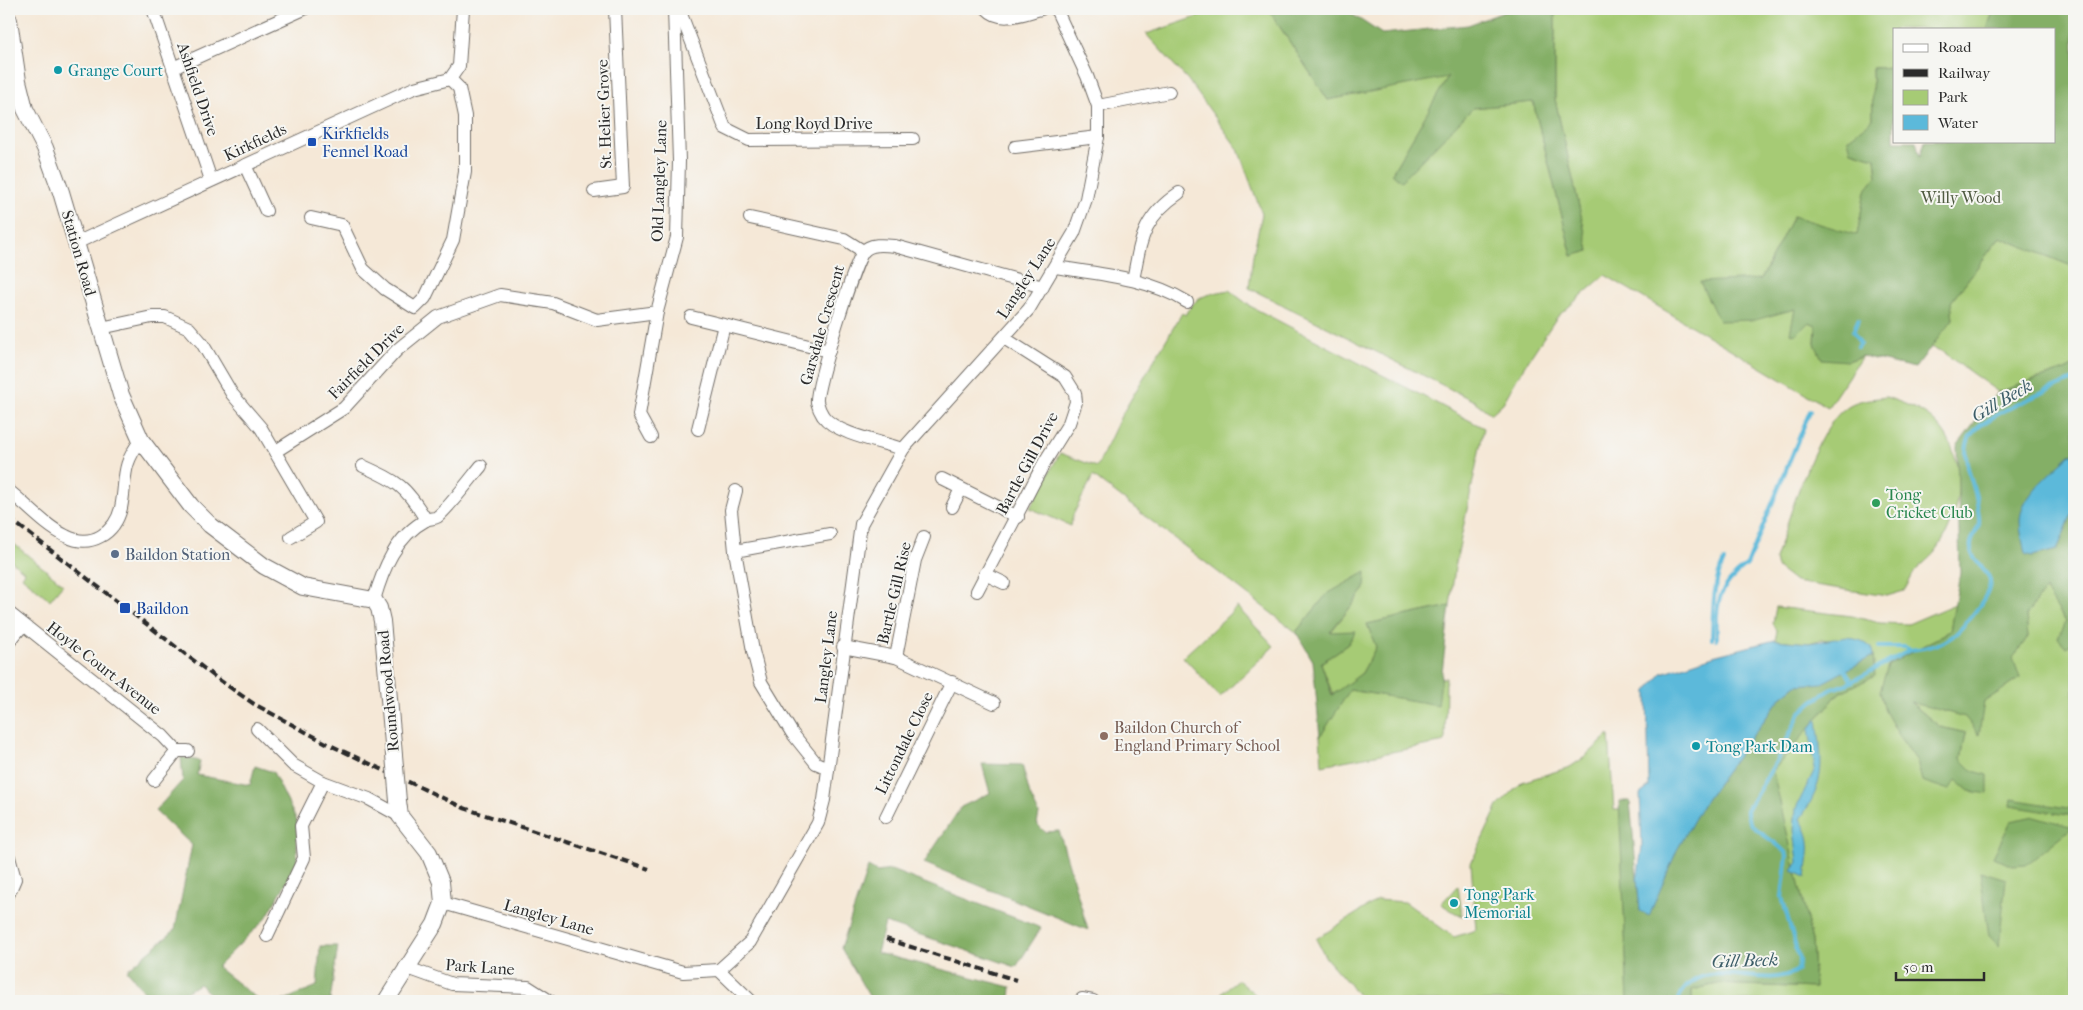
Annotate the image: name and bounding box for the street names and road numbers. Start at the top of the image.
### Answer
street label: Ashfield Drive [173,39,223,138]
street label: St. Helier Grove [593,59,615,169]
street label: Long Royd Drive [755,114,873,133]
street label: Kirkfields [221,119,289,165]
street label: Old Langley Lane [647,120,671,242]
street label: Station Road [58,208,100,298]
street label: Langley Lane [993,234,1059,322]
street label: Garsdale Crescent [796,262,848,387]
street label: Fairfield Drive [324,319,408,403]
street label: Bartle Gill Drive [992,408,1062,518]
street label: Bartle Gill Rise [873,540,915,646]
street label: Langley Lane [811,610,841,704]
street label: Hoyle Court Avenue [43,618,165,719]
street label: Roundwood Road [373,629,403,753]
street label: Littondale Close [871,689,937,797]
street label: Langley Lane [502,895,596,939]
street label: Park Lane [445,955,515,979]

